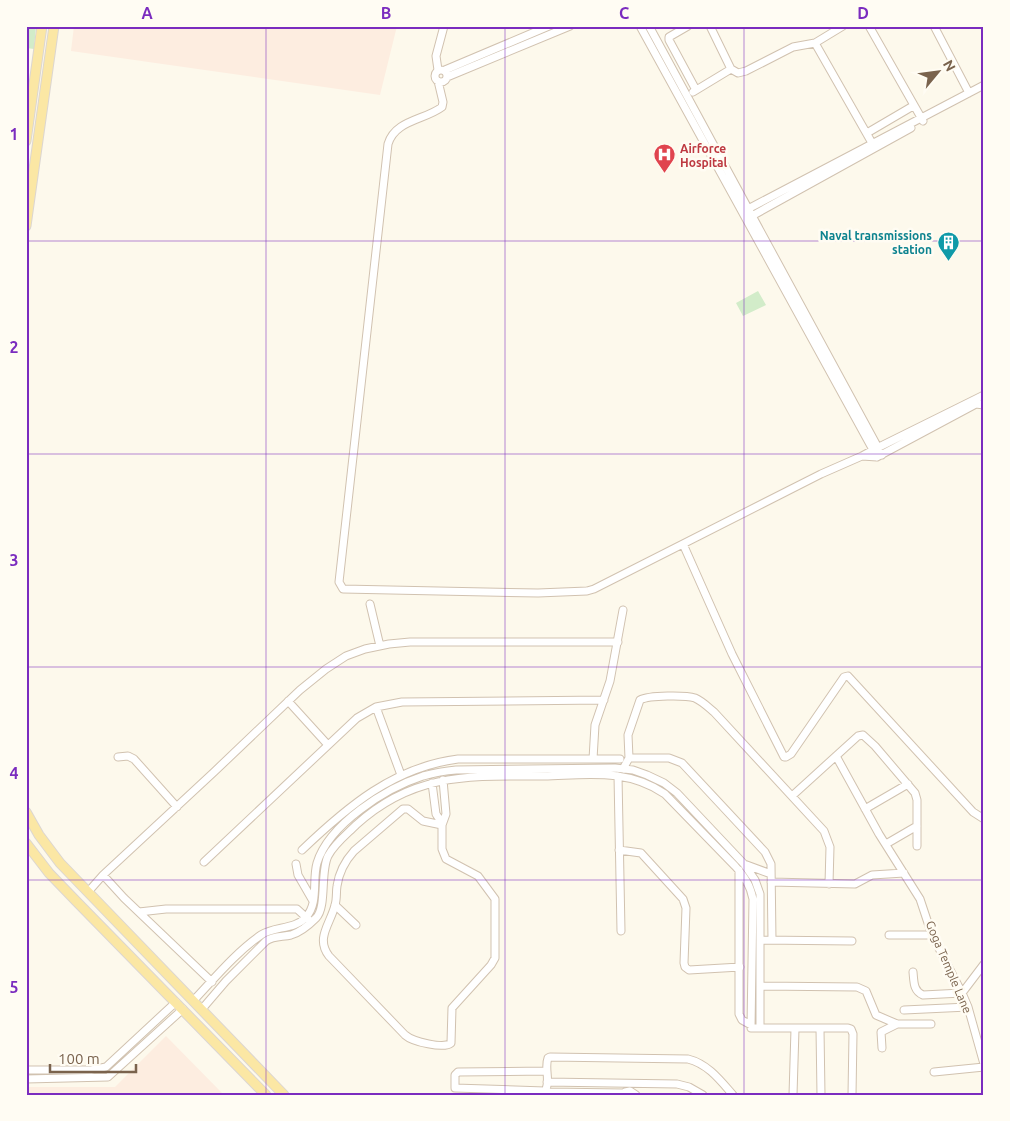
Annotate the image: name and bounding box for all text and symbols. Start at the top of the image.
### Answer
text: A [141,4,153,22]
text: B [381,4,391,22]
text: C [619,4,629,22]
text: D [857,4,869,22]
north arrow [912,48,962,98]
text: N [940,57,959,74]
text: 1 [9,125,19,143]
place label: Airforce Hospital [680,142,728,169]
hospital icon: Airforce Hospital [652,143,676,174]
place label: Naval transmissions station [820,229,932,256]
building icon: Naval transmissions station [936,230,960,261]
text: 2 [9,338,19,356]
text: 3 [9,551,19,569]
text: 4 [9,764,19,782]
street label: Goga Temple Lane [924,919,974,1015]
text: 5 [9,978,19,996]
scale bar [50,1041,136,1073]
text: 100 m [58,1050,100,1067]

